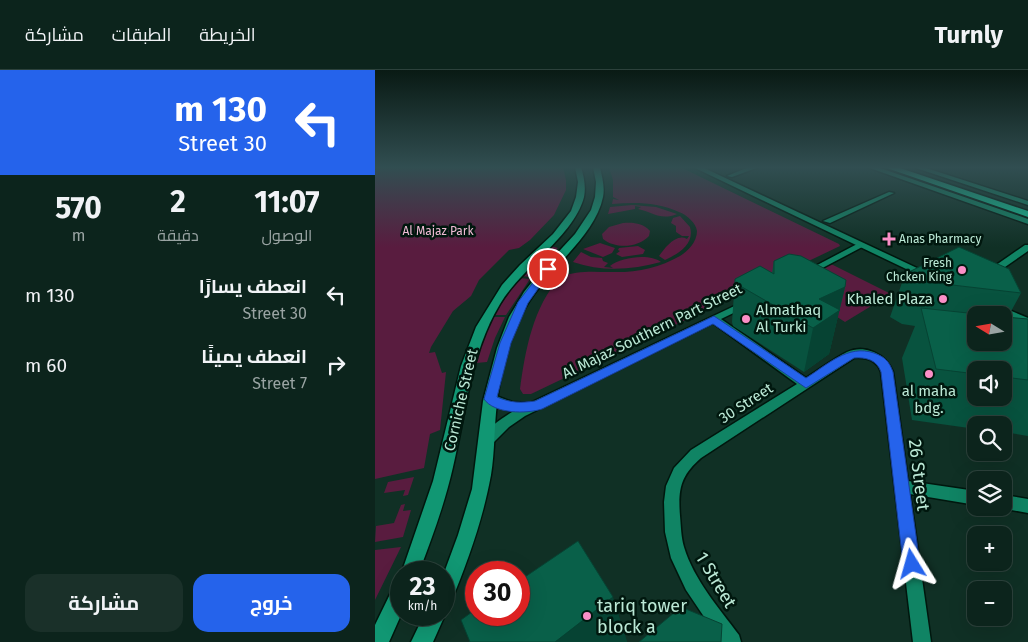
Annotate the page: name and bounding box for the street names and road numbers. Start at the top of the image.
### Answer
street label: Al Majaz Southern Part Street [559,279,745,383]
street label: Corniche Street [440,347,482,453]
street label: 30 Street [716,379,777,427]
street label: 26 Street [904,438,934,513]
street label: 1 Street [691,548,741,612]

